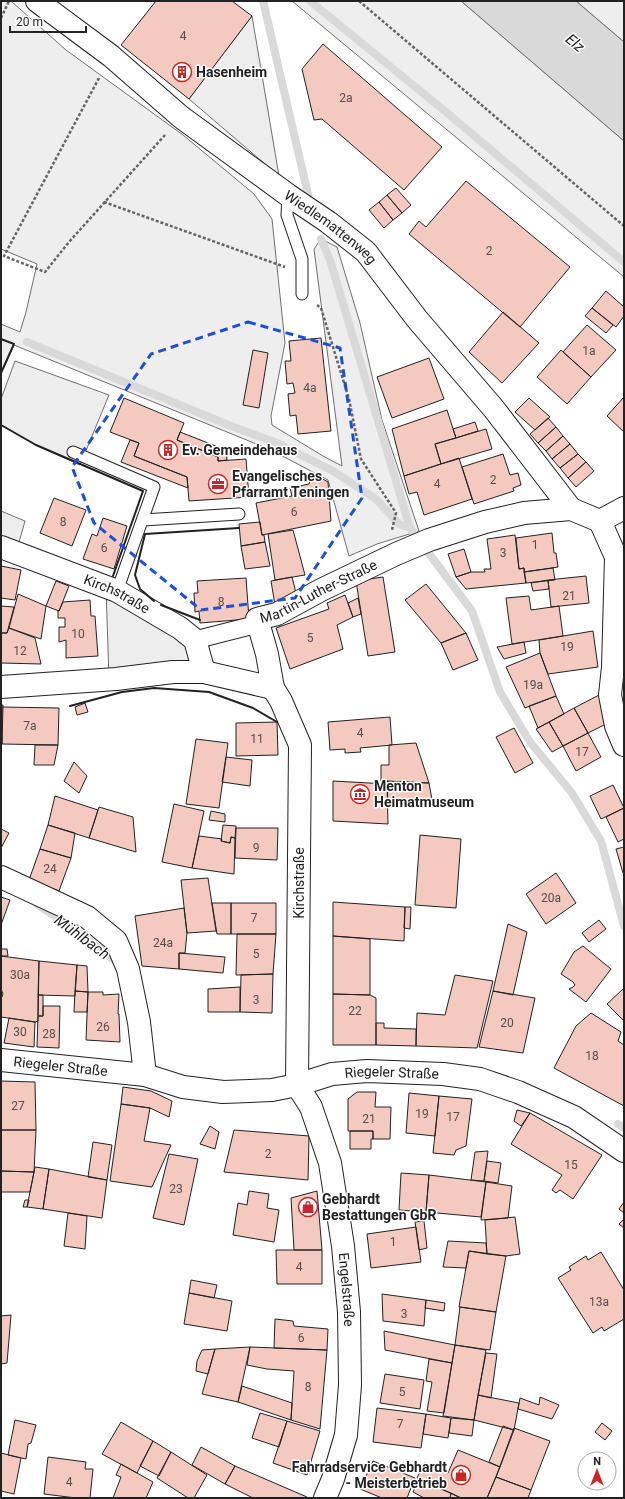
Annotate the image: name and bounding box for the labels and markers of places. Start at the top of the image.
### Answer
building icon: Hasenheim [171,61,193,83]
place label: Hasenheim [196,64,267,80]
building icon: Ev. Gemeindehaus [157,439,179,461]
place label: Ev. Gemeindehaus [182,442,297,458]
place label: Evangelisches Pfarramt Teningen [232,468,350,500]
office icon: Evangelisches Pfarramt Teningen [207,473,229,495]
place label: Menton Heimatmuseum [374,778,474,810]
museum icon: Menton Heimatmuseum [349,783,371,805]
place label: Gebhardt Bestattungen GbR [322,1191,436,1223]
shop icon: Gebhardt Bestattungen GbR [297,1196,319,1218]
place label: Fahrradservice Gebhardt - Meisterbetrieb [292,1459,447,1491]
shop icon: Fahrradservice Gebhardt - Meisterbetrieb [450,1464,472,1486]

